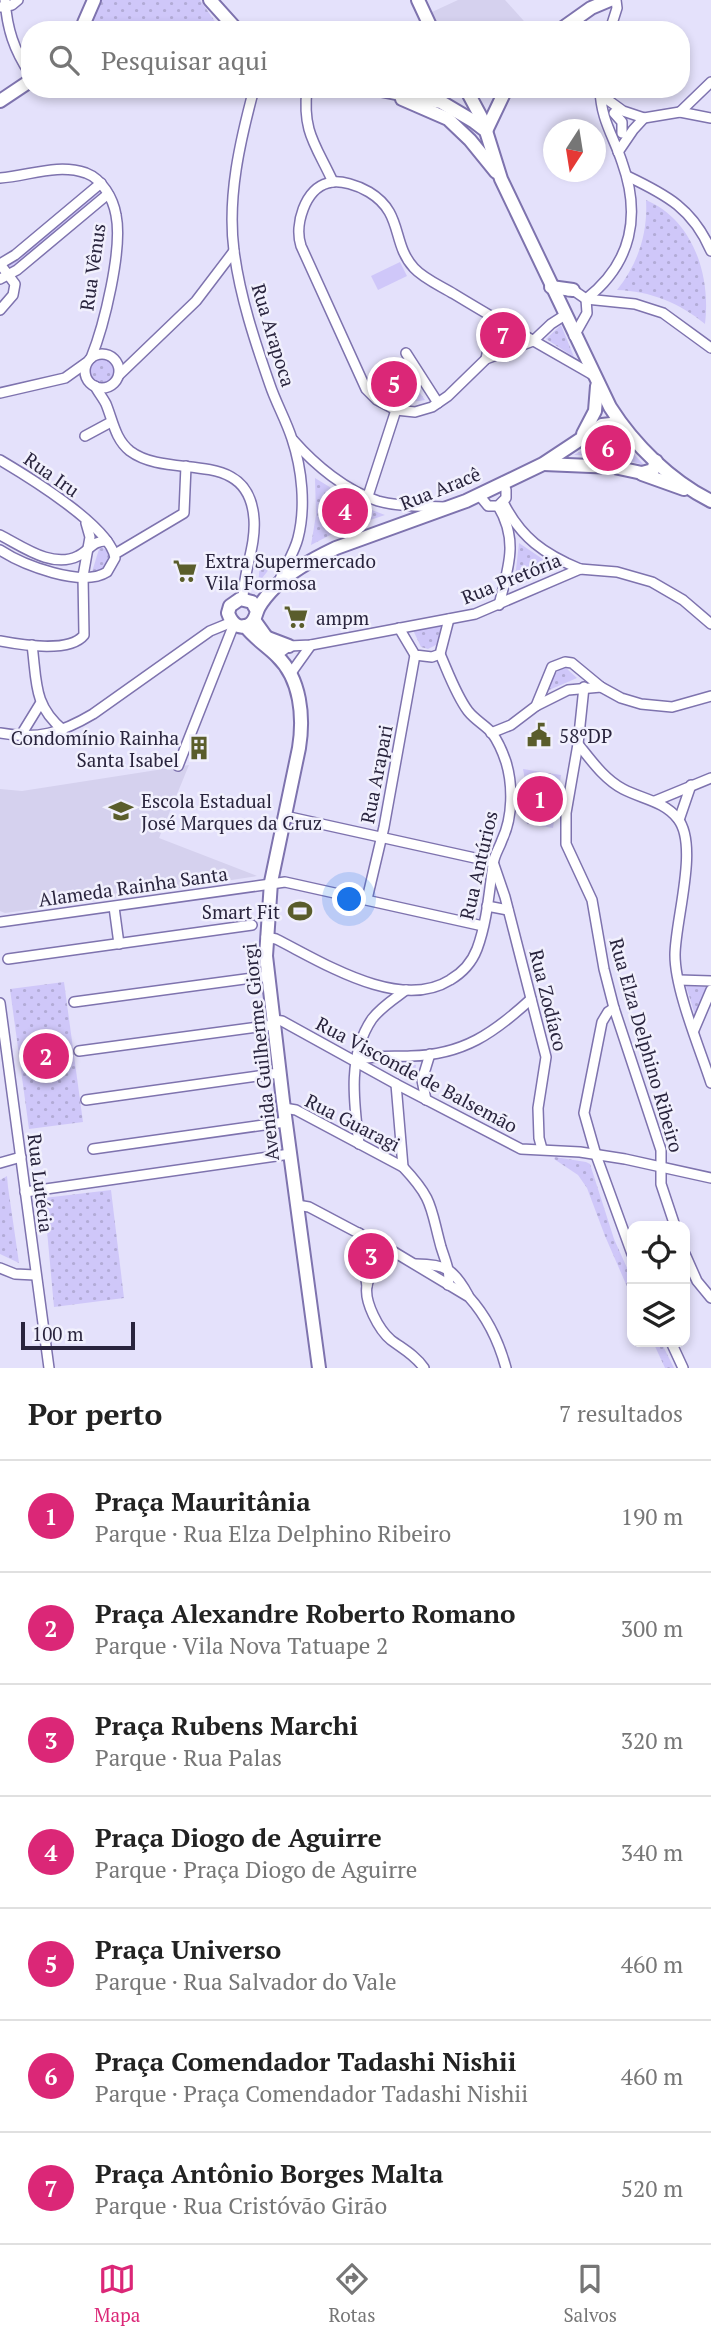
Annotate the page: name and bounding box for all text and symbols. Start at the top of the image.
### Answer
search box [21,21,690,98]
icon: search [45,41,83,79]
text: Pesquisar aqui [101,43,268,77]
north arrow [543,119,606,182]
street label: Rua Vênus [74,222,110,312]
street label: Rua Arapoca [246,280,302,390]
pin: 7 [480,309,526,361]
pin: 5 [371,358,417,410]
pin: 6 [585,422,631,474]
street label: Rua Iru [19,446,85,502]
street label: Rua Aracê [396,461,484,515]
pin: 4 [322,485,368,537]
street label: Rua Pretória [457,546,565,609]
place label: Extra Supermercado Vila Formosa [205,548,376,595]
supermarket icon: Extra Supermercado Vila Formosa [171,557,199,585]
supermarket icon: ampm [282,603,310,631]
place label: ampm [316,605,370,630]
public building icon: 58ºDP [525,721,553,749]
street label: Rua Arapari [354,722,398,826]
place label: 58ºDP [559,723,612,748]
place label: Condomínio Rainha Santa Isabel [11,725,179,772]
building icon: Condomínio Rainha Santa Isabel [185,734,213,762]
pin: 1 [517,773,563,825]
place label: Escola Estadual José Marques da Cruz [141,788,322,835]
school or university icon: Escola Estadual José Marques da Cruz [107,797,135,825]
street label: Rua Antúrios [453,808,503,922]
street label: Alameda Rainha Santa [37,860,230,912]
your location [332,882,366,916]
sports icon: Smart Fit [286,897,314,925]
place label: Smart Fit [202,899,280,924]
street label: Rua Elza Delphino Ribeiro [604,935,690,1155]
street label: Avenida Guilherme Giorgi [236,942,284,1162]
street label: Rua Zodíaco [524,947,574,1053]
street label: Rua Visconde de Balsemão [312,1010,522,1138]
pin: 2 [23,1030,69,1082]
street label: Rua Guaragi [301,1087,405,1157]
street label: Rua Lutécia [23,1132,60,1234]
map controls [627,1221,690,1347]
button: locate [627,1221,690,1284]
pin: 3 [348,1230,394,1282]
button: layers [627,1284,690,1347]
scale bar [21,1319,135,1351]
text: 100 m [32,1321,83,1346]
text: Por perto [28,1394,162,1434]
text: 7 resultados [559,1398,683,1429]
text: Praça Mauritânia [95,1484,311,1518]
text: 1 [45,1501,58,1532]
text: 190 m [621,1501,683,1532]
text: Parque · Rua Elza Delphino Ribeiro [95,1518,451,1549]
text: Praça Alexandre Roberto Romano [95,1596,516,1630]
text: 2 [45,1613,58,1644]
text: 300 m [621,1613,683,1644]
text: Parque · Vila Nova Tatuape 2 [95,1630,388,1661]
text: Praça Rubens Marchi [95,1708,358,1742]
text: 3 [45,1725,58,1756]
text: 320 m [621,1725,683,1756]
text: Parque · Rua Palas [95,1742,282,1773]
text: Praça Diogo de Aguirre [95,1820,382,1854]
text: 4 [45,1837,58,1868]
text: 340 m [621,1837,683,1868]
text: Parque · Praça Diogo de Aguirre [95,1854,417,1885]
text: Praça Universo [95,1932,281,1966]
text: 5 [45,1949,58,1980]
text: 460 m [621,1949,683,1980]
text: Parque · Rua Salvador do Vale [95,1966,397,1997]
text: Praça Comendador Tadashi Nishii [95,2044,516,2078]
text: 6 [45,2061,58,2092]
text: 460 m [621,2061,683,2092]
text: Parque · Praça Comendador Tadashi Nishii [95,2078,528,2109]
text: Praça Antônio Borges Malta [95,2156,443,2190]
text: 7 [45,2173,58,2204]
text: 520 m [621,2173,683,2204]
text: Parque · Rua Cristóvão Girão [95,2190,387,2221]
tab: Mapa [94,2260,140,2327]
tab: Rotas [328,2260,375,2327]
tab: Salvos [563,2260,617,2327]

